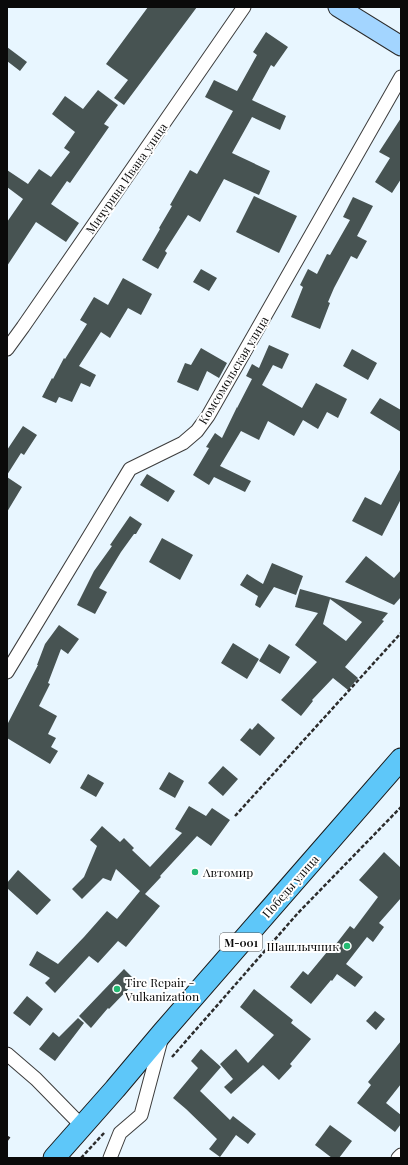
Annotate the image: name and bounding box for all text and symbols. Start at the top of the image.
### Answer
street label: Мичурина Ивана улица [82,119,170,237]
street label: Комсомольская улица [194,313,272,427]
street label: Победы улица [258,851,322,921]
place label: Автомир [202,864,253,880]
marker: Автомир [190,867,200,877]
road number: М-001 [220,933,262,951]
place label: Шашлычник [267,938,339,954]
marker: Шашлычник [342,941,352,951]
place label: Tire Repair - Vulkanization [124,974,199,1004]
marker: Tire Repair - Vulkanization [112,984,122,994]

